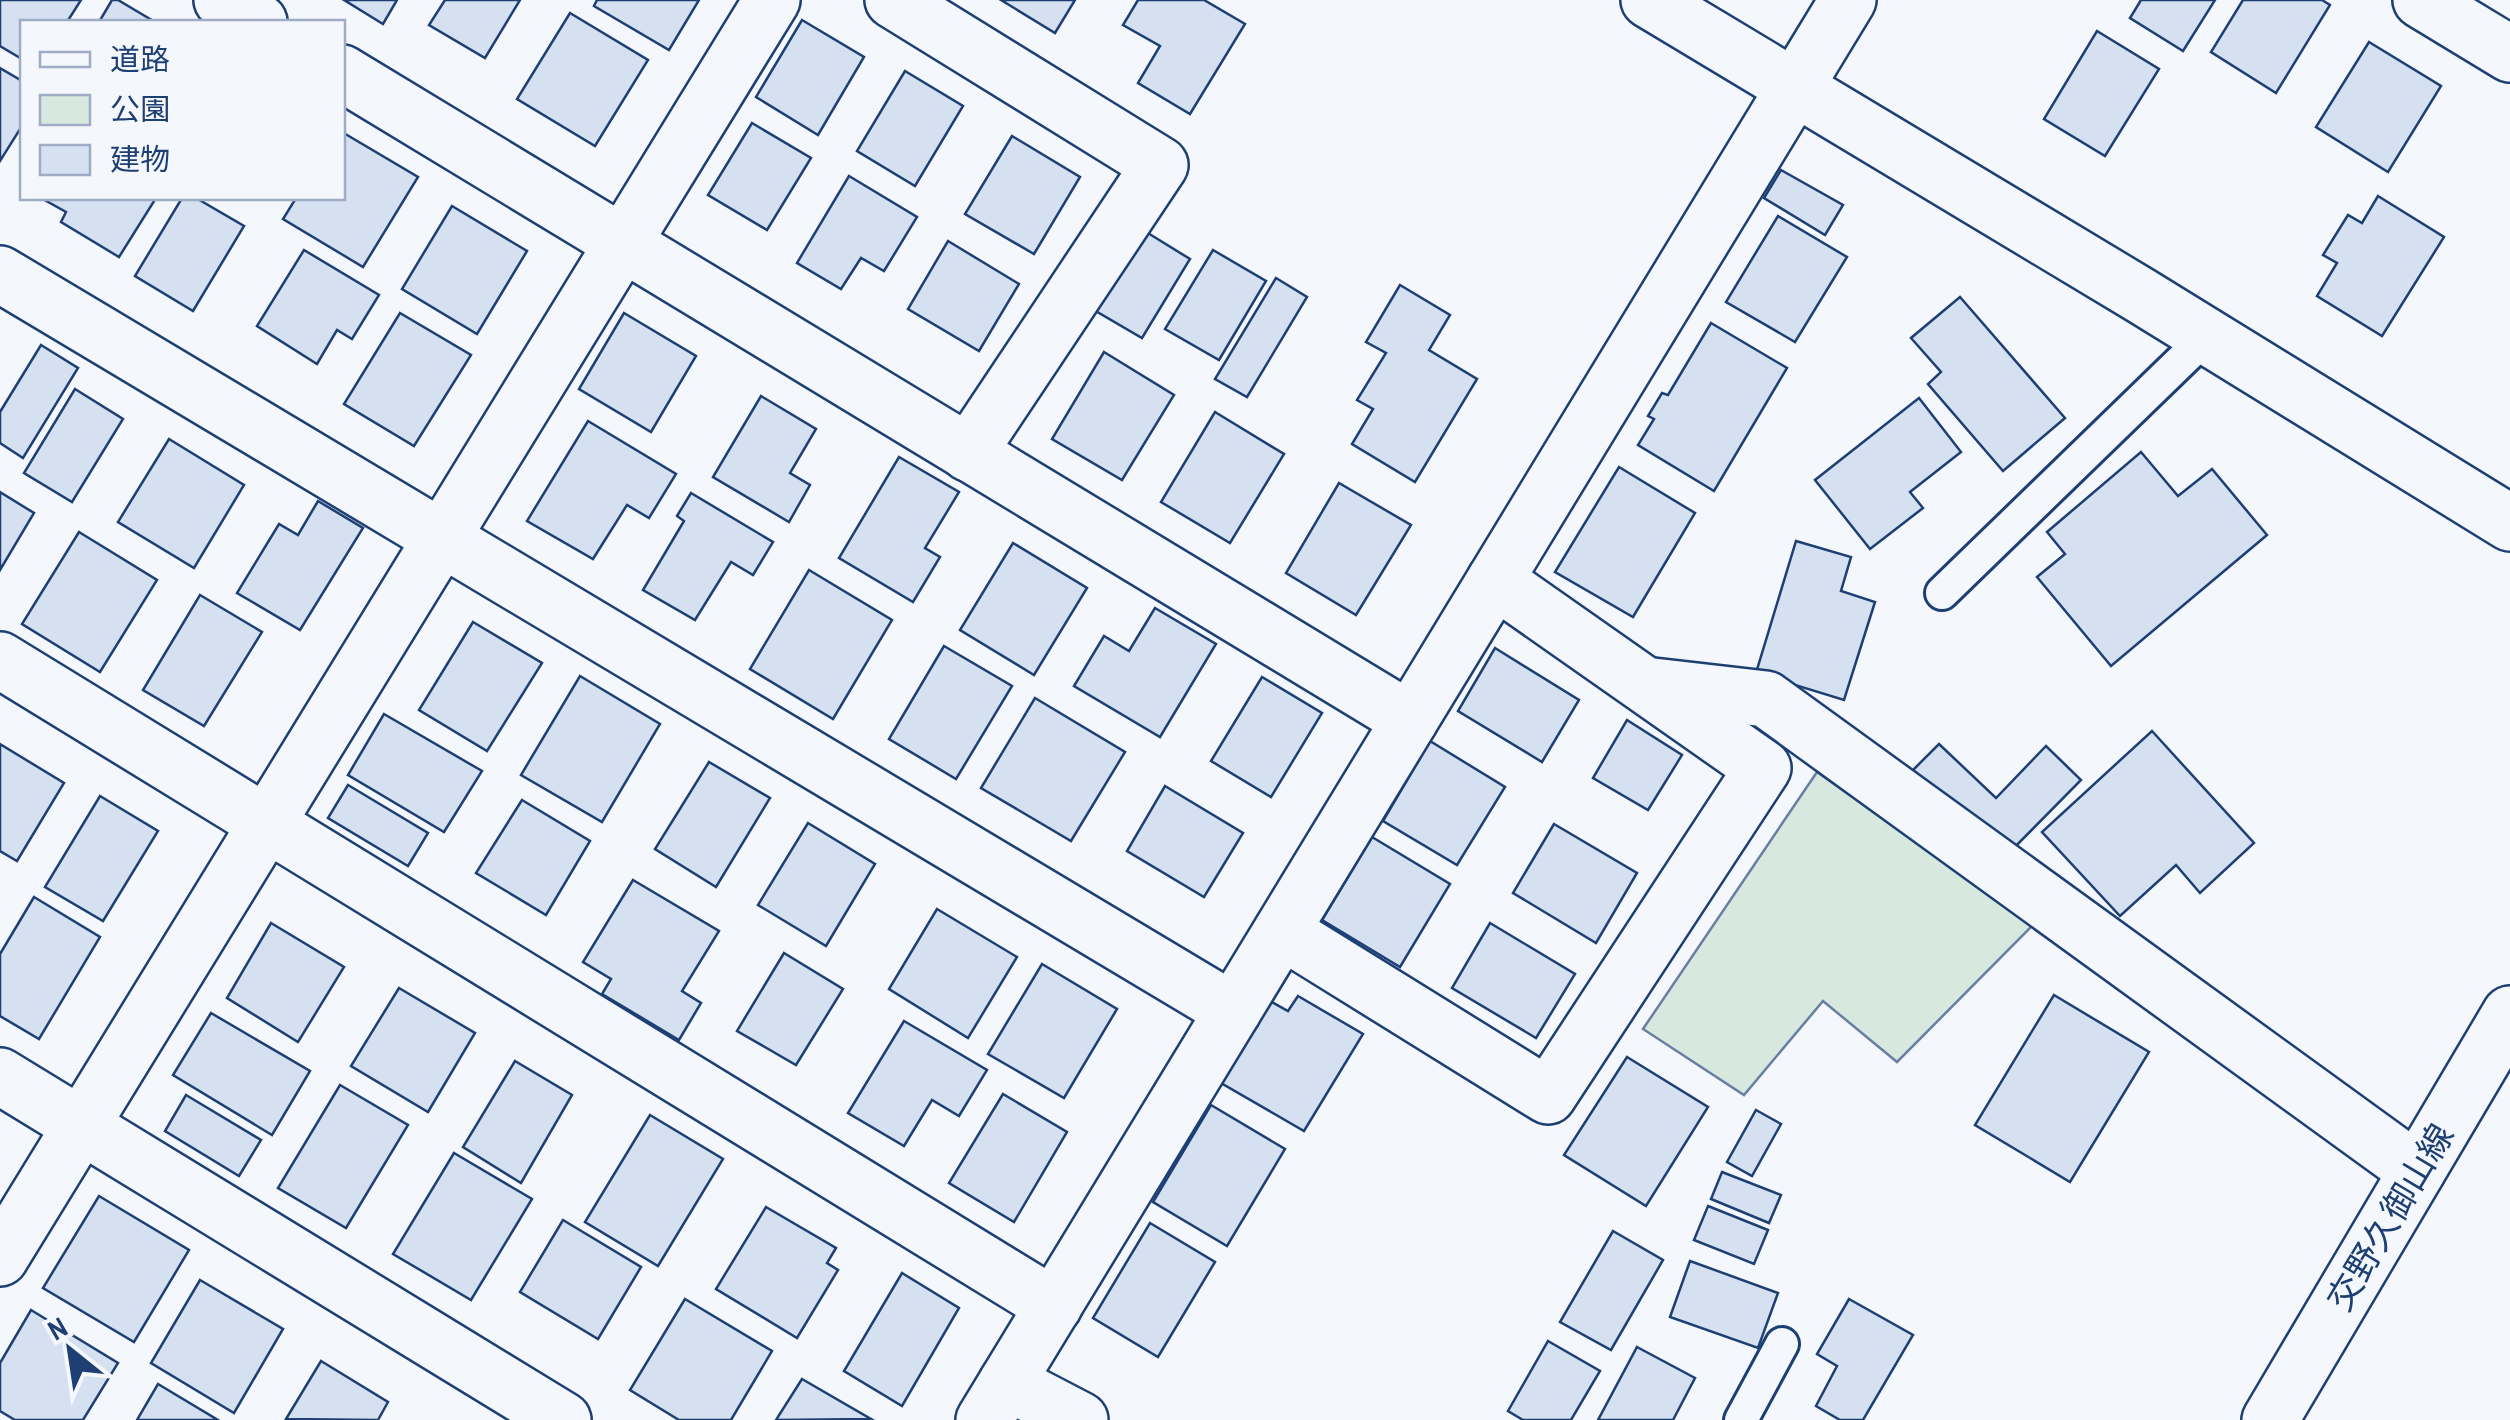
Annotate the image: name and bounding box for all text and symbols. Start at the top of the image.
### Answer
legend [20,20,345,200]
text: 道路 [110,39,170,79]
text: 公園 [110,89,170,129]
text: 建物 [110,139,170,179]
street label: 交野久御山線 [2316,1115,2464,1319]
north arrow [20,1300,120,1400]
text: N [41,1308,74,1349]

